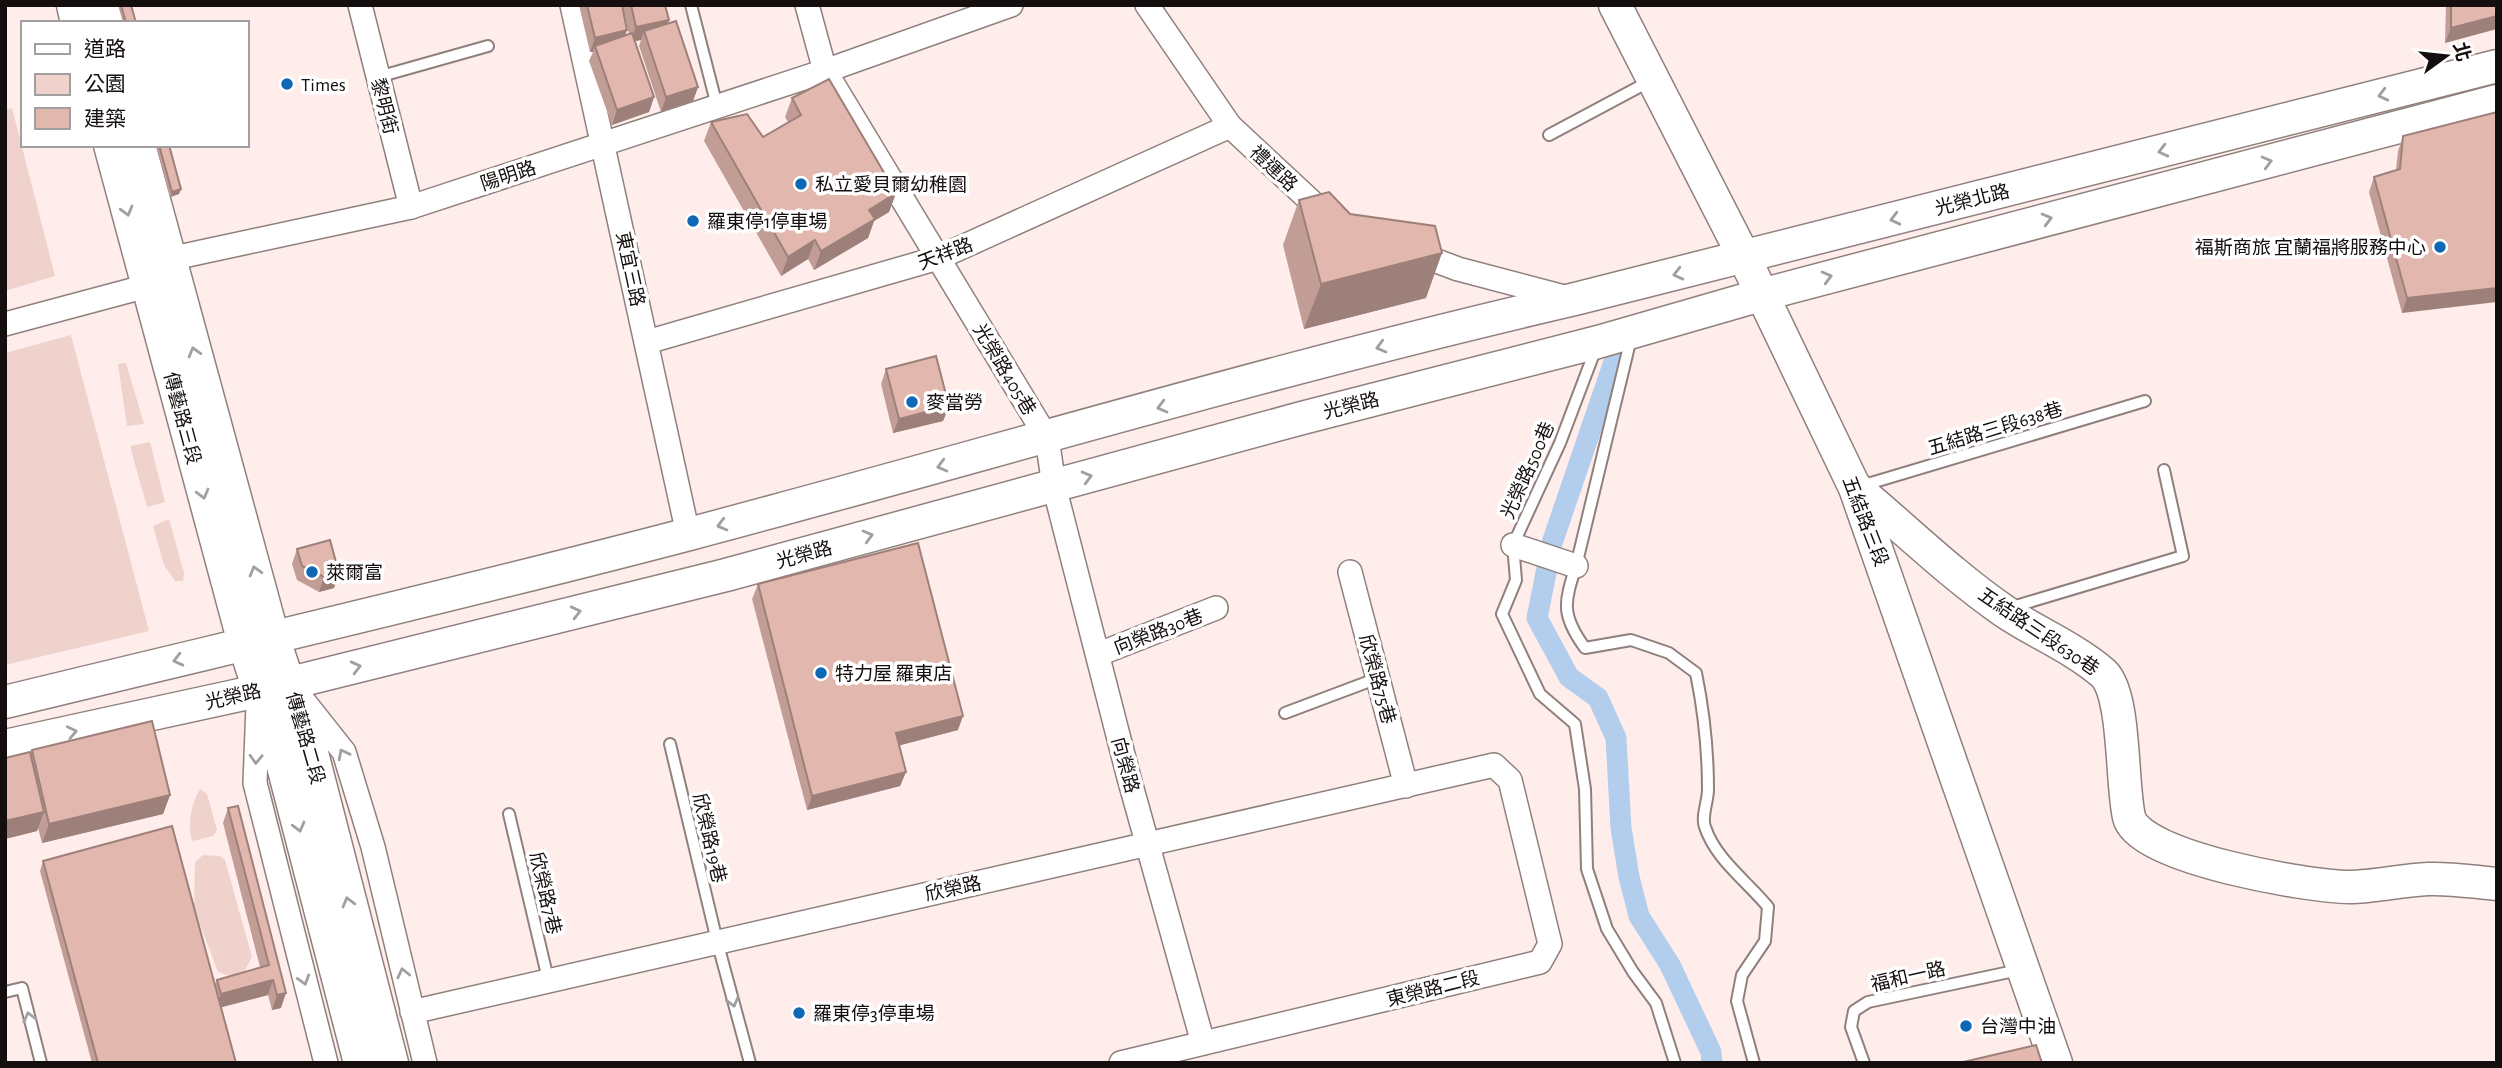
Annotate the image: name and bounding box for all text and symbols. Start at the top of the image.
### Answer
legend [21,21,248,147]
north arrow [2411,21,2481,91]
text: 道路 [84,38,126,60]
text: 北 [2449,40,2474,64]
text: 公園 [84,74,126,95]
marker: Times [279,76,295,92]
place label: Times [301,76,346,95]
street label: 黎明街 [367,76,402,136]
one-way arrow [2377,87,2389,101]
text: 建築 [84,108,126,130]
street label: 禮運路 [1246,142,1301,195]
one-way arrow [2157,143,2169,157]
one-way arrow [2261,155,2273,170]
street label: 陽明路 [478,158,539,194]
place label: 私立愛貝爾幼稚園 [815,174,967,195]
marker: 私立愛貝爾幼稚園 [793,176,809,192]
street label: 光榮北路 [1933,181,2012,219]
one-way arrow [119,205,133,217]
place label: 羅東停1停車場 [707,211,828,232]
one-way arrow [1889,211,1901,225]
marker: 羅東停1停車場 [685,213,701,229]
one-way arrow [2041,213,2053,227]
street label: 東宜三路 [612,230,649,308]
street label: 天祥路 [915,233,976,273]
place label: 福斯商旅 宜蘭福將服務中心 [2195,237,2426,258]
marker: 福斯商旅 宜蘭福將服務中心 [2432,239,2448,255]
one-way arrow [1672,266,1684,280]
one-way arrow [1821,271,1833,285]
street label: 光榮路405巷 [969,320,1040,419]
one-way arrow [1375,339,1387,353]
one-way arrow [188,346,203,358]
street label: 傳藝路三段 [160,370,205,467]
street label: 光榮路 [1321,389,1381,423]
place label: 麥當勞 [926,393,983,413]
marker: 麥當勞 [904,394,920,410]
street label: 五結路三段638巷 [1925,398,2065,459]
one-way arrow [1156,399,1168,413]
street label: 光榮路500巷 [1497,418,1558,522]
one-way arrow [936,458,948,472]
one-way arrow [1081,470,1093,485]
street label: 五結路三段 [1839,473,1892,569]
one-way arrow [195,488,210,500]
one-way arrow [716,517,728,531]
one-way arrow [862,530,874,544]
street label: 光榮路 [774,538,834,572]
place label: 萊爾富 [326,562,383,583]
marker: 萊爾富 [304,564,320,580]
one-way arrow [249,566,263,578]
street label: 五結路三段630巷 [1974,583,2103,679]
street label: 向榮路30巷 [1111,605,1206,658]
one-way arrow [570,606,582,620]
street label: 欣榮路75巷 [1355,632,1400,726]
one-way arrow [172,651,184,666]
one-way arrow [349,661,361,675]
place label: 特力屋 羅東店 [835,663,952,684]
marker: 特力屋 羅東店 [813,665,829,681]
street label: 光榮路 [203,681,263,713]
street label: 傳藝路二段 [282,690,329,787]
one-way arrow [66,725,78,740]
street label: 向榮路 [1108,735,1142,795]
one-way arrow [337,749,351,761]
one-way arrow [248,754,263,765]
street label: 欣榮路19巷 [689,791,730,885]
one-way arrow [291,820,305,832]
street label: 欣榮路7巷 [526,850,565,936]
street label: 欣榮路 [923,872,983,905]
one-way arrow [342,896,356,908]
street label: 福和一路 [1869,959,1948,995]
one-way arrow [396,967,411,979]
street label: 東榮路二段 [1384,967,1482,1010]
one-way arrow [295,974,310,986]
one-way arrow [725,995,739,1007]
place label: 羅東停3停車場 [813,1003,935,1024]
marker: 羅東停3停車場 [791,1005,807,1021]
one-way arrow [23,1011,37,1023]
place label: 台灣中油 [1980,1016,2056,1037]
marker: 台灣中油 [1958,1018,1974,1034]

